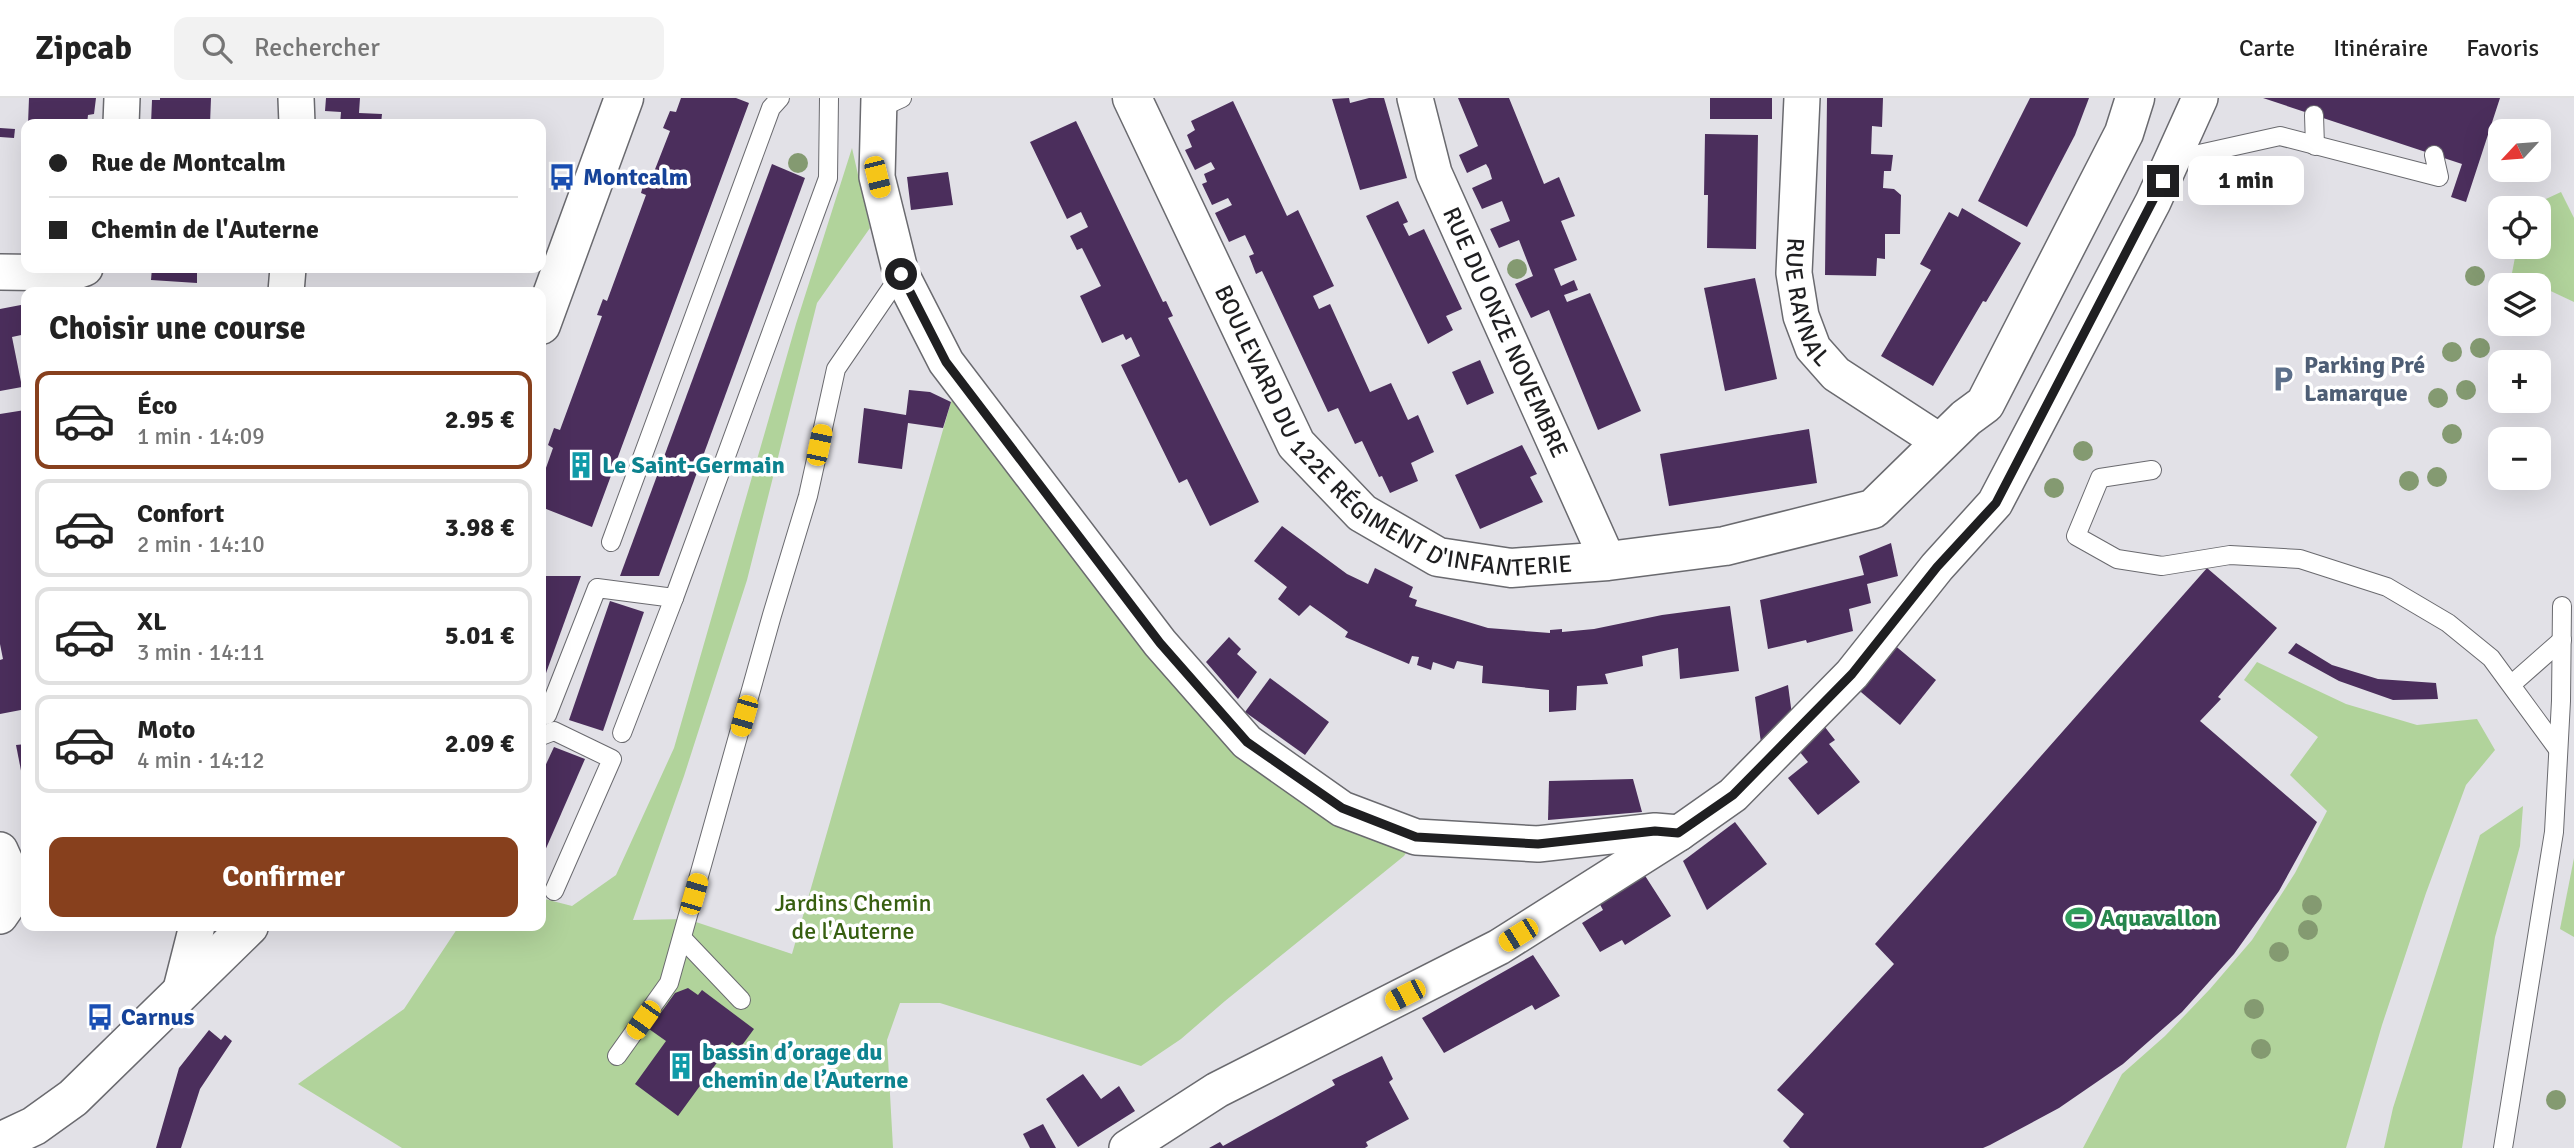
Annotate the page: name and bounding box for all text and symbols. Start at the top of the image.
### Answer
search box [174,17,664,80]
text: Zipcab [35,28,132,69]
icon: search [198,29,236,67]
text: Rechercher [254,32,380,64]
text: Carte [2239,33,2295,63]
text: Itinéraire [2333,33,2428,63]
text: Favoris [2466,33,2539,63]
north arrow [2488,119,2552,182]
map controls [2488,119,2551,490]
text: Rue de Montcalm [91,147,286,179]
car [862,154,893,200]
callout: 1 min [2188,156,2303,206]
bus stop icon: Montcalm [547,162,577,192]
place label: Montcalm [583,162,688,192]
route end [2147,165,2179,197]
text: 1 min [2218,166,2274,195]
button: locate [2488,196,2551,259]
street label: RUE DU ONZE NOVEMBRE [1436,202,1575,462]
text: Chemin de l'Auterne [91,214,319,246]
street label: RUE RAYNAL [1778,237,1837,372]
route start [885,258,917,290]
button: layers [2488,273,2551,336]
street label: BOULEVARD DU 122E RÉGIMENT D'INFANTERIE [1208,280,1573,583]
text: Choisir une course [49,309,306,348]
place label: Parking Pré Lamarque [2304,350,2425,408]
button: + [2488,350,2551,413]
parking icon: Parking Pré Lamarque [2268,364,2298,394]
icon: car [53,389,116,452]
text: Éco [137,390,177,422]
text: 2.95 € [445,404,514,436]
text: 1 min · 14:09 [137,422,265,451]
car [805,422,834,468]
button: − [2488,427,2551,490]
building icon: Le Saint-Germain [566,450,596,480]
place label: Le Saint-Germain [602,450,785,480]
icon: car [53,497,116,560]
text: Confort [137,498,224,530]
text: 3.98 € [445,512,514,544]
text: 2 min · 14:10 [137,530,265,559]
icon: car [53,605,116,668]
text: XL [137,606,167,638]
text: 5.01 € [445,620,514,652]
text: 3 min · 14:11 [137,638,265,667]
car [729,693,760,739]
icon: car [53,713,116,776]
text: Moto [137,714,195,746]
text: 2.09 € [445,728,514,760]
text: 4 min · 14:12 [137,746,265,775]
button: Confirmer [49,837,518,917]
car [679,871,710,917]
park label: Jardins Chemin de l'Auterne [774,888,932,946]
sports icon: Aquavallon [2064,903,2094,933]
place label: Aquavallon [2100,903,2217,933]
car [1495,915,1542,955]
car [1382,976,1429,1014]
car [623,997,664,1043]
bus stop icon: Carnus [85,1002,115,1032]
place label: Carnus [121,1002,195,1032]
place label: bassin d’orage du chemin de l’Auterne [702,1037,908,1095]
building icon: bassin d’orage du chemin de l’Auterne [666,1051,696,1081]

